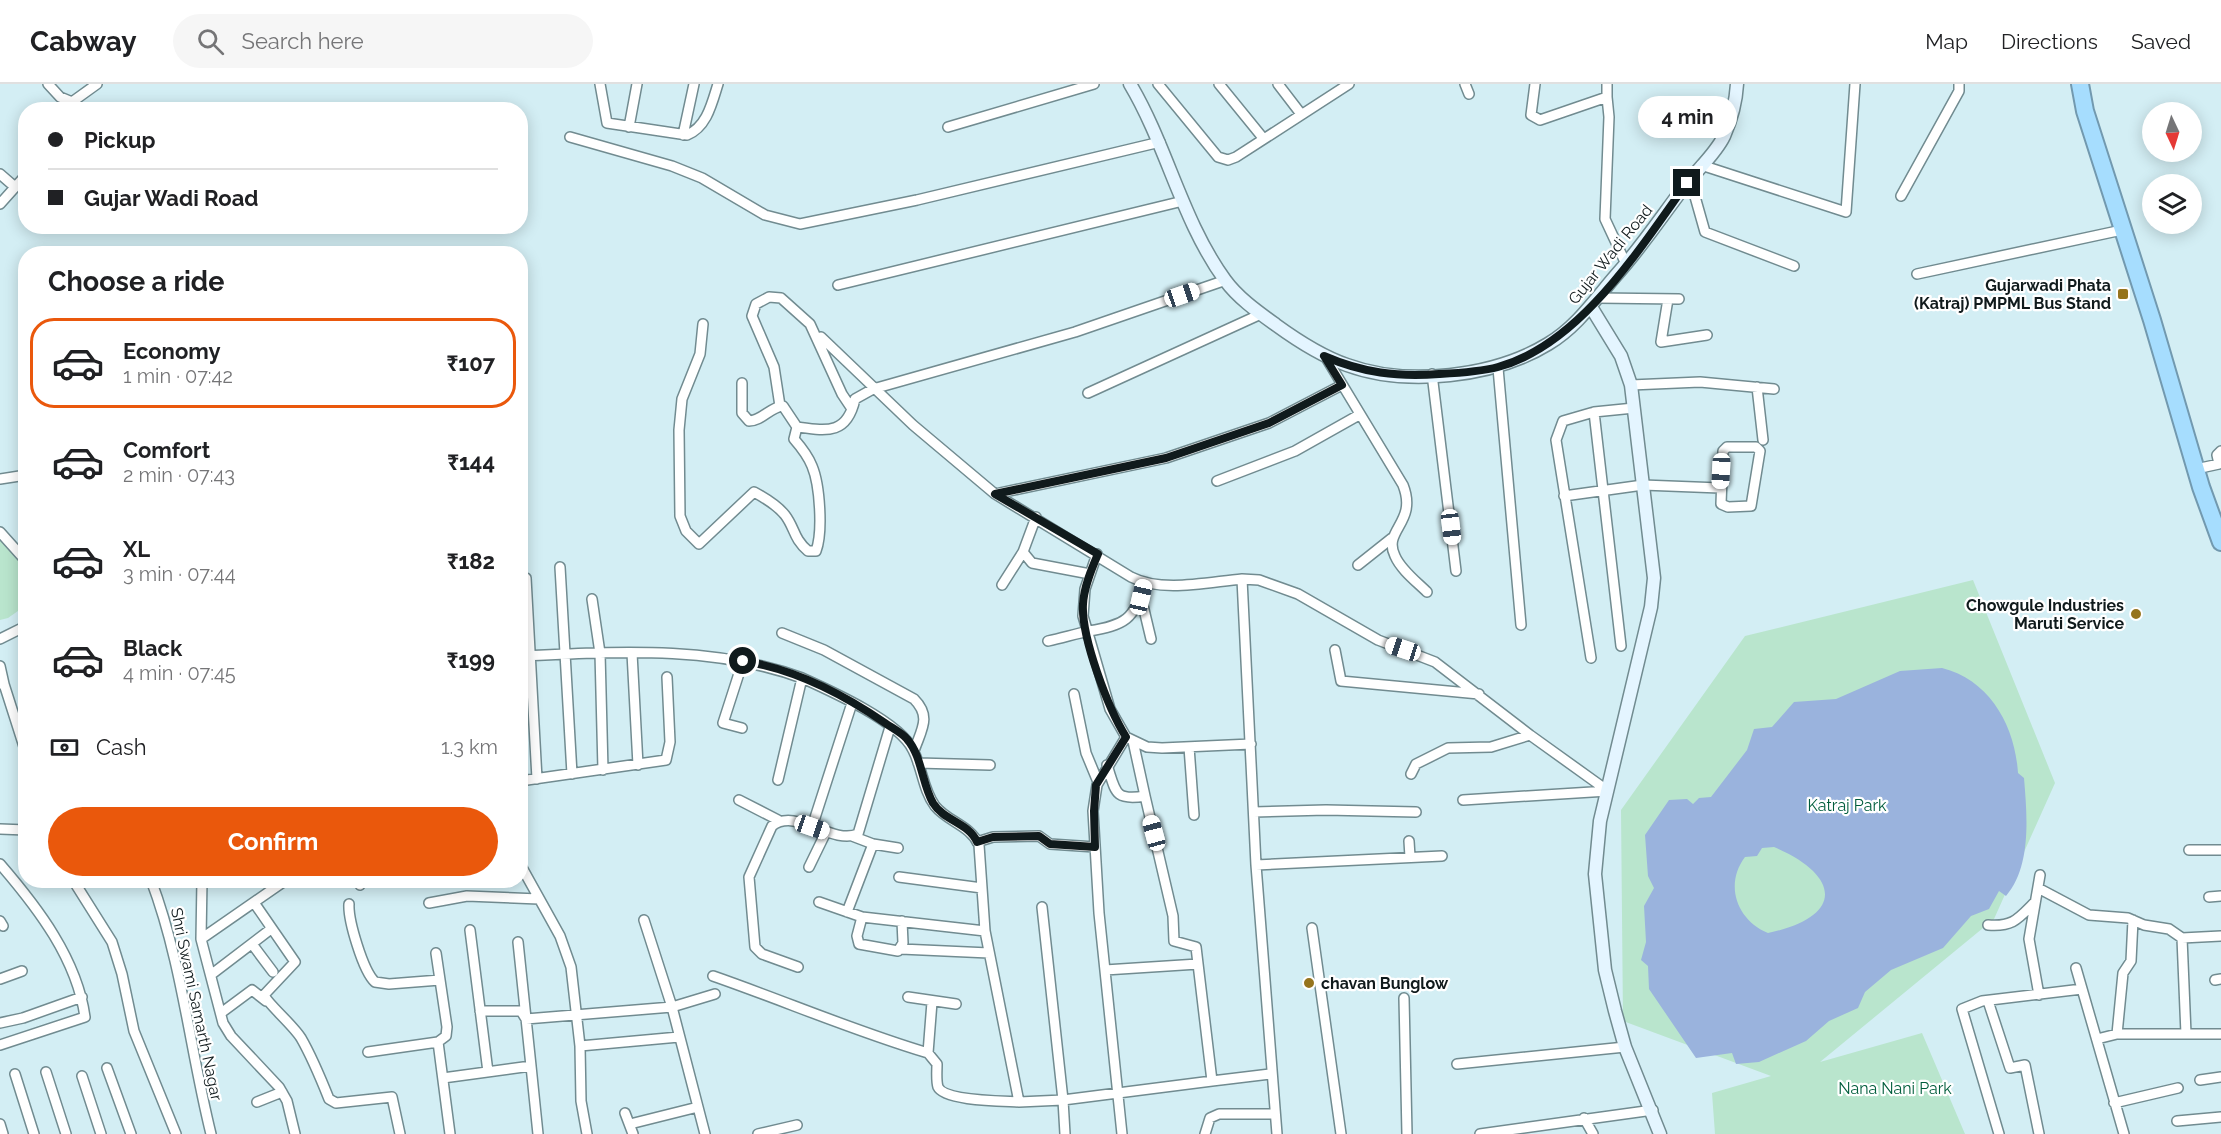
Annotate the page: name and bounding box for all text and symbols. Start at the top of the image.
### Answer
search box [173,14,593,68]
text: Cabway [30,25,137,58]
icon: search [194,25,227,58]
text: Search here [242,28,364,54]
text: Map [1925,29,1968,54]
text: Directions [2001,29,2098,54]
text: Saved [2131,29,2191,54]
callout: 4 min [1638,96,1736,138]
north arrow [2142,102,2202,162]
map controls [2142,102,2202,234]
text: 4 min [1661,105,1714,129]
text: Pickup [84,127,156,153]
route end [1673,169,1700,196]
button: layers [2142,174,2202,234]
text: Gujar Wadi Road [84,185,258,211]
street label: Gujar Wadi Road [1564,201,1656,308]
text: Choose a ride [48,266,224,297]
place label: Gujarwadi Phata (Katraj) PMPML Bus Stand [1914,276,2111,313]
car [1162,281,1202,309]
marker: Gujarwadi Phata (Katraj) PMPML Bus Stand [2116,287,2130,301]
icon: car [51,336,105,390]
text: Economy [123,338,221,364]
text: ₹107 [447,350,495,376]
text: 1 min · 07:42 [123,364,233,388]
icon: car [51,435,105,489]
text: Comfort [123,437,210,463]
text: ₹144 [447,449,495,475]
car [1711,453,1731,489]
text: 2 min · 07:43 [123,463,235,487]
car [1440,508,1462,546]
icon: car [51,534,105,588]
text: XL [123,536,150,562]
text: ₹182 [447,548,495,574]
text: 3 min · 07:44 [123,562,236,586]
car [1128,577,1154,617]
place label: Chowgule Industries Maruti Service [1966,596,2124,633]
marker: Chowgule Industries Maruti Service [2129,607,2143,621]
icon: car [51,633,105,687]
text: Black [123,635,182,661]
car [1383,635,1423,663]
text: ₹199 [446,647,495,673]
route start [729,647,756,674]
text: 4 min · 07:45 [123,661,236,685]
icon: cash [48,731,81,764]
text: Cash [96,734,147,760]
text: 1.3 km [441,735,498,759]
park label: Katraj Park [1808,796,1887,815]
button: Confirm [48,807,498,876]
car [792,813,832,841]
car [1141,813,1167,853]
street label: Shri Swami Samarth Nagar [167,906,226,1103]
place label: chavan Bunglow [1321,974,1449,993]
marker: chavan Bunglow [1302,976,1316,990]
park label: Nana Nani Park [1838,1079,1952,1098]

